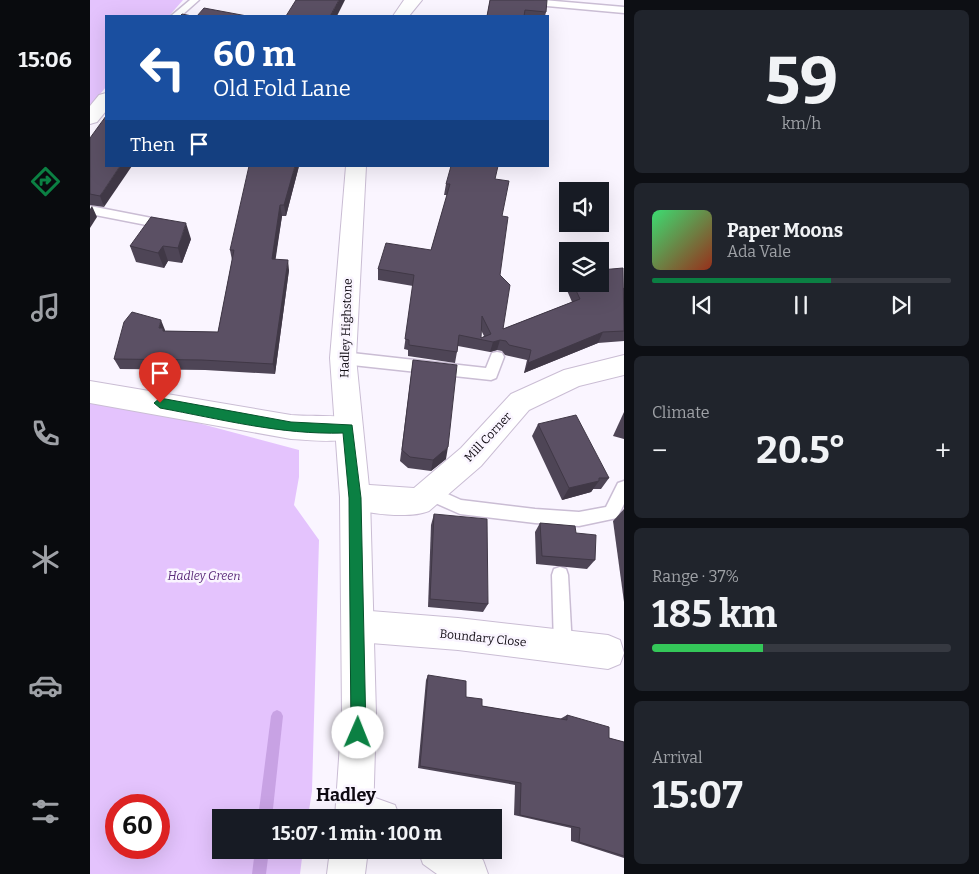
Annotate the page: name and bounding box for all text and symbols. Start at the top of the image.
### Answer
text: 60 m [213,33,296,75]
icon: left [130,35,195,100]
text: 59 [765,42,838,120]
text: 15:06 [18,46,72,73]
text: Old Fold Lane [213,75,351,102]
text: km/h [782,114,821,133]
icon: arrive [185,130,213,158]
text: Then [130,133,175,156]
icon: directions [28,164,63,199]
map controls [559,182,609,292]
button: sound [559,182,609,232]
text: Paper Moons [727,219,843,242]
button: layers [559,242,609,292]
text: Ada Vale [727,242,791,261]
street label: Hadley Highstone [337,278,355,378]
icon: music [28,290,63,325]
icon: previous [688,291,716,319]
icon: pause [787,291,815,319]
icon: next [887,291,915,319]
pin [139,352,181,403]
icon: arrive [146,359,174,387]
text: Climate [652,403,710,422]
street label: Mill Corner [462,409,515,465]
icon: phone [28,416,63,451]
text: 20.5° [756,427,846,473]
text: − [652,434,667,467]
text: + [935,434,951,467]
icon: climate [28,542,63,577]
text: Range · 37% [652,567,739,586]
park label: Hadley Green [167,569,241,583]
text: 185 km [652,591,777,637]
street label: Boundary Close [439,626,527,650]
icon: car [28,668,63,703]
position arrow [331,706,383,758]
text: Arrival [652,748,703,767]
text: 15:07 [652,772,743,818]
district label: Hadley [316,784,377,806]
icon: filters [28,794,63,829]
speed limit sign: 60 [105,794,170,859]
text: 15:07 · 1 min · 100 m [272,822,442,845]

